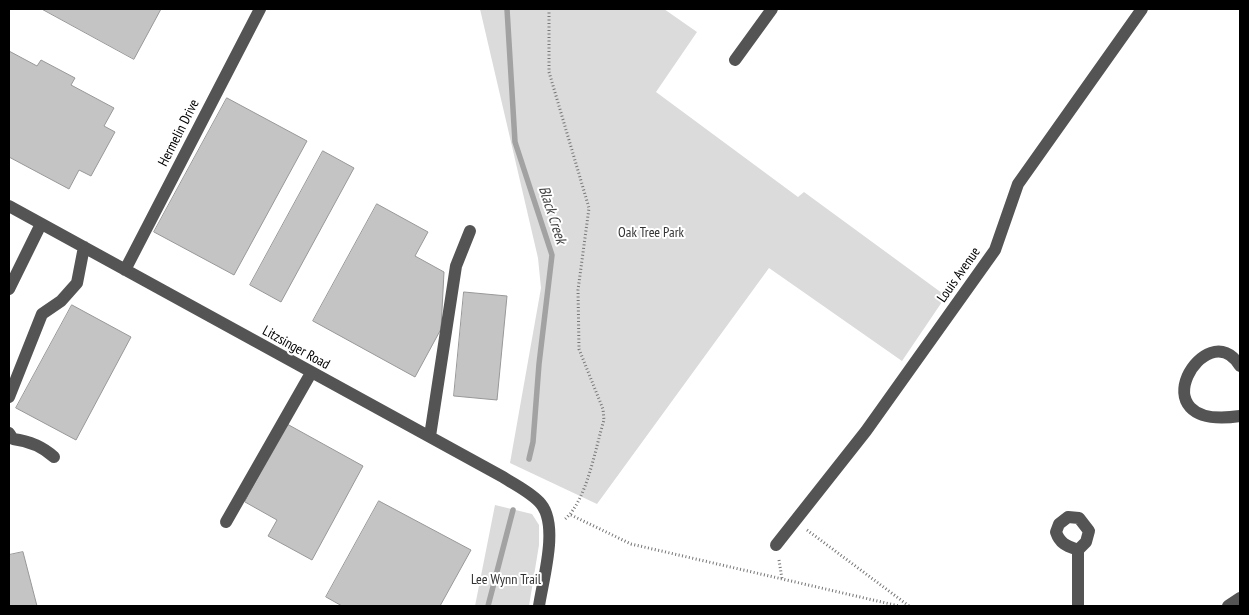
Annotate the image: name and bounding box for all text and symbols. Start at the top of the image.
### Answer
street label: Hermelin Drive [155,97,203,169]
water label: Black Creek [534,184,570,246]
park label: Oak Tree Park [618,225,684,241]
street label: Louis Avenue [934,244,984,306]
street label: Litzsinger Road [259,323,333,373]
park label: Lee Wynn Trail [471,572,541,588]

